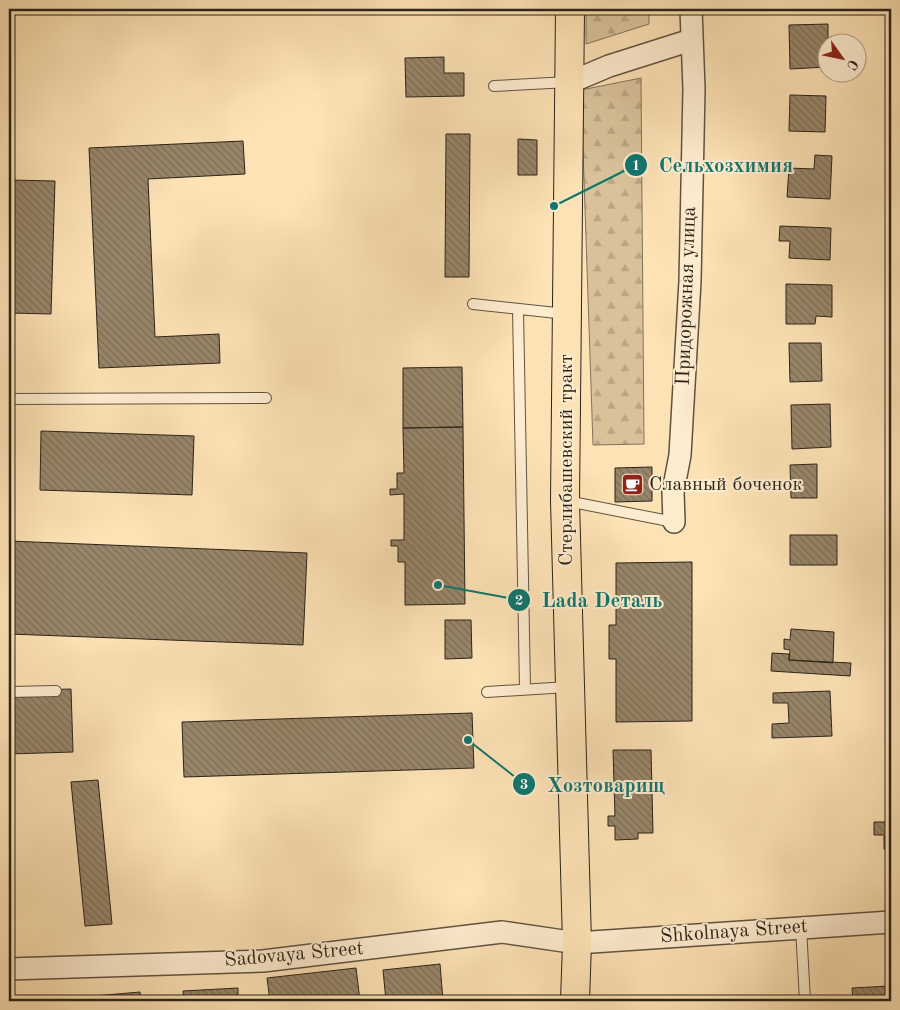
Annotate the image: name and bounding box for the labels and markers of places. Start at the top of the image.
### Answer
callout: Сельхозхимия [624,147,803,183]
cafe icon: Славный боченок [621,473,645,497]
place label: Славный боченок [649,475,802,495]
callout: Lada Dеталь [506,582,672,618]
callout: Хозтоварищ [512,766,675,802]

